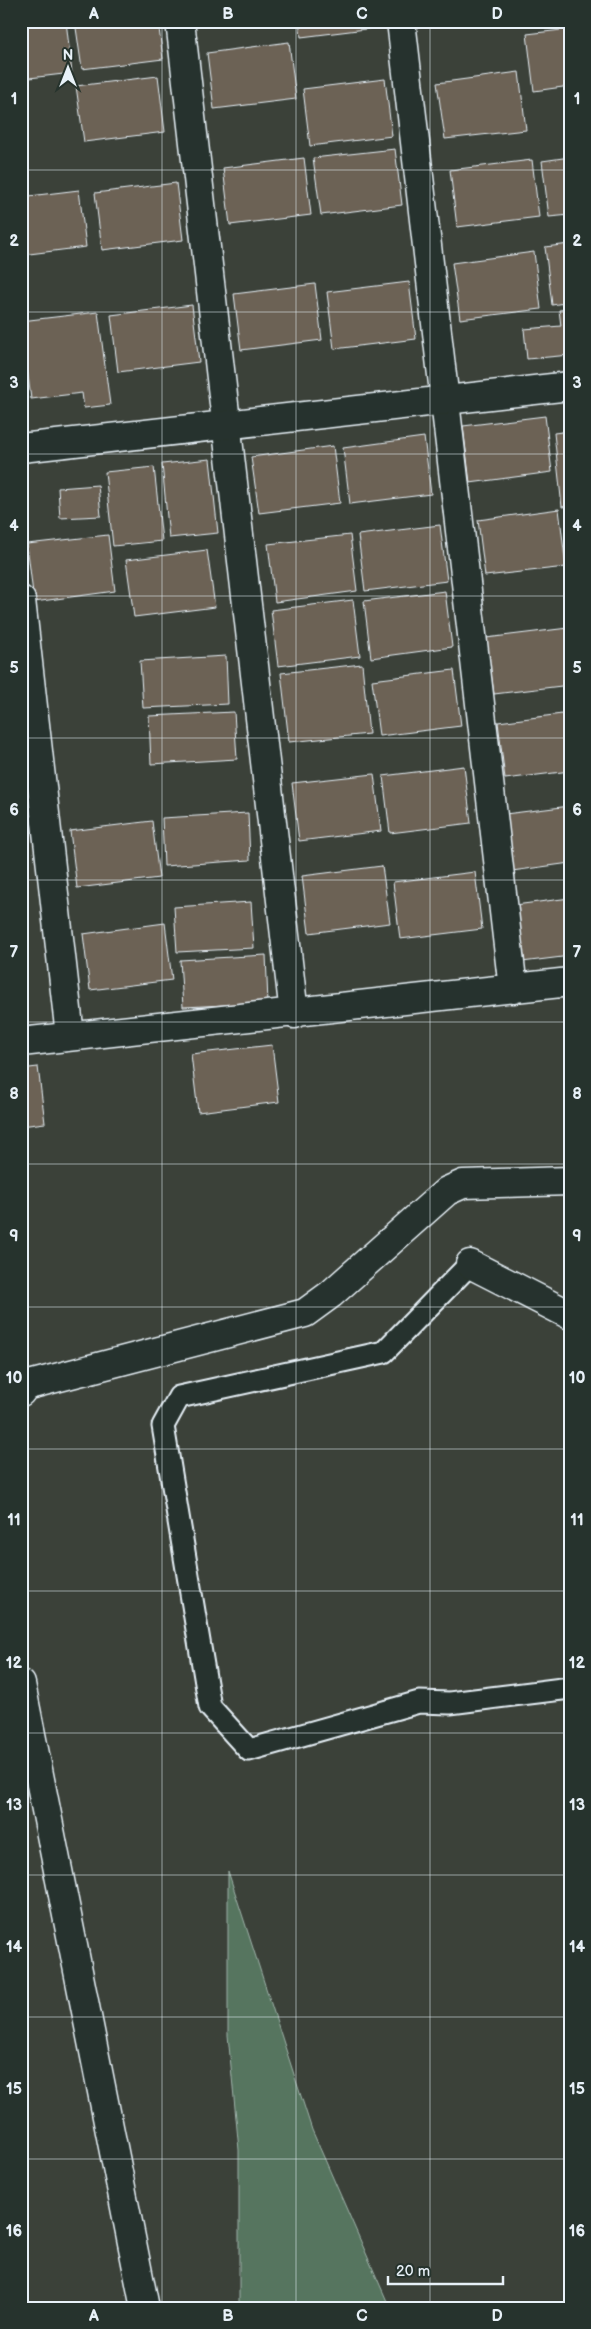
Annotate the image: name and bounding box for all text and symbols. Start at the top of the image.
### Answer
text: A [88,5,99,24]
text: B [222,5,234,24]
text: C [356,5,368,24]
text: D [491,5,503,24]
north arrow [42,42,92,92]
text: N [63,47,73,64]
text: 1 [11,90,17,109]
text: 1 [574,90,580,109]
text: 2 [9,232,19,251]
text: 2 [572,232,582,251]
text: 3 [9,374,19,393]
text: 3 [572,374,582,393]
text: 4 [9,517,19,536]
text: 4 [572,517,582,536]
text: 5 [9,659,19,678]
text: 5 [572,659,582,678]
text: 6 [9,801,19,820]
text: 6 [572,801,582,820]
text: 7 [10,943,19,962]
text: 7 [573,943,582,962]
text: 8 [9,1085,19,1104]
text: 8 [572,1085,582,1104]
text: 9 [9,1227,19,1246]
text: 9 [572,1227,582,1246]
text: 10 [6,1369,22,1388]
text: 10 [569,1369,585,1388]
text: 11 [7,1511,21,1530]
text: 11 [570,1511,584,1530]
text: 12 [6,1654,23,1673]
text: 12 [569,1654,586,1673]
text: 13 [6,1796,22,1815]
text: 13 [569,1796,585,1815]
text: 14 [6,1938,23,1957]
text: 14 [569,1938,586,1957]
text: 15 [6,2080,22,2099]
text: 15 [569,2080,585,2099]
text: 16 [6,2222,23,2241]
text: 16 [569,2222,586,2241]
scale bar [388,2254,504,2286]
text: 20 m [396,2262,430,2281]
text: A [88,2307,99,2326]
text: B [222,2307,234,2326]
text: C [356,2307,368,2326]
text: D [491,2307,503,2326]

